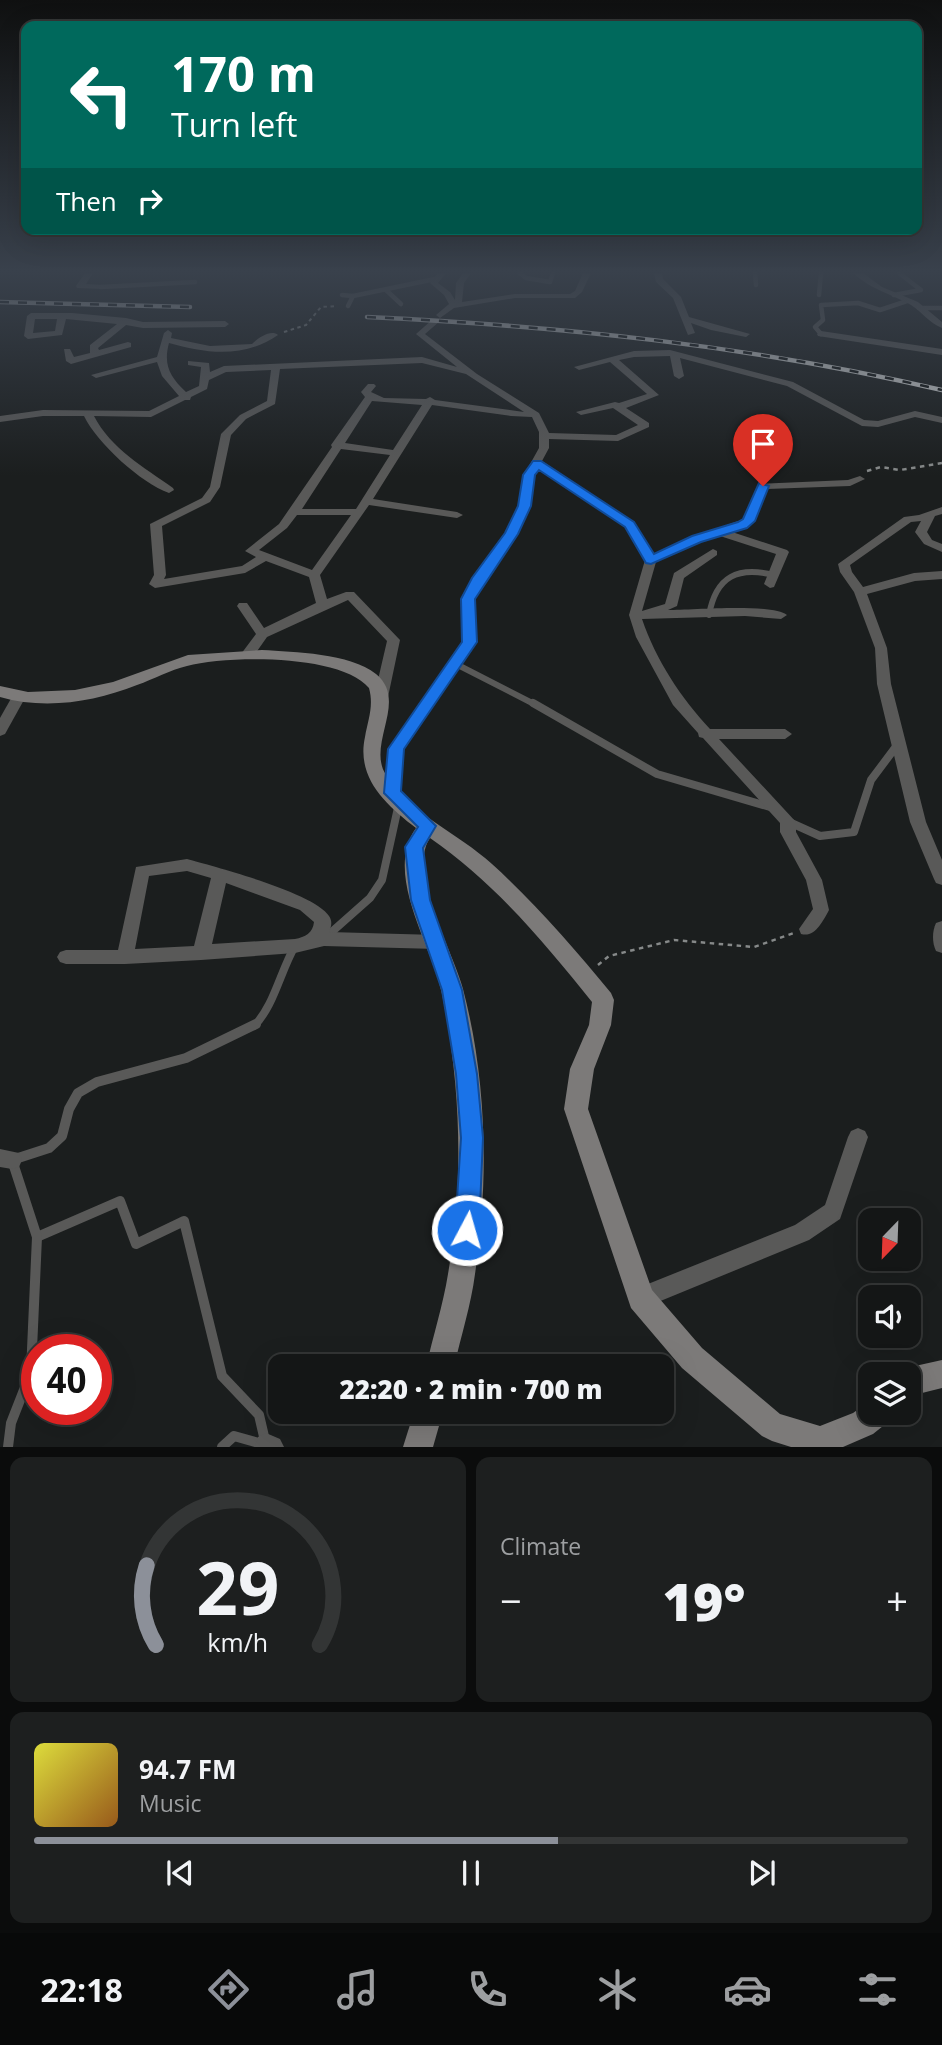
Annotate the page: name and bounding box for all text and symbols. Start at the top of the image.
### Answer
text: 170 m [171,40,316,106]
icon: left [56,49,147,140]
text: Turn left [171,103,297,146]
icon: right [131,182,169,220]
text: Then [56,183,117,219]
pin [733,414,793,486]
icon: arrive [744,425,782,463]
position arrow [430,1193,504,1267]
north arrow [858,1208,920,1270]
map controls [858,1208,921,1425]
button: sound [858,1285,921,1348]
speed limit sign: 40 [21,1334,112,1425]
button: layers [858,1362,921,1425]
text: 22:20 · 2 min · 700 m [340,1371,602,1407]
text: Climate [500,1530,581,1562]
text: 29 [196,1538,280,1637]
text: 19° [663,1565,745,1636]
text: − [500,1574,522,1626]
text: + [886,1574,908,1626]
text: km/h [208,1625,268,1659]
text: 94.7 FM [139,1751,237,1787]
text: Music [139,1787,202,1819]
icon: previous [161,1854,199,1892]
icon: pause [452,1854,490,1892]
icon: next [743,1854,781,1892]
icon: directions [204,1965,253,2014]
icon: music [333,1965,382,2014]
icon: phone [463,1965,512,2014]
icon: climate [593,1965,642,2014]
icon: car [723,1965,772,2014]
icon: filters [853,1965,902,2014]
text: 22:18 [40,1968,123,2011]

